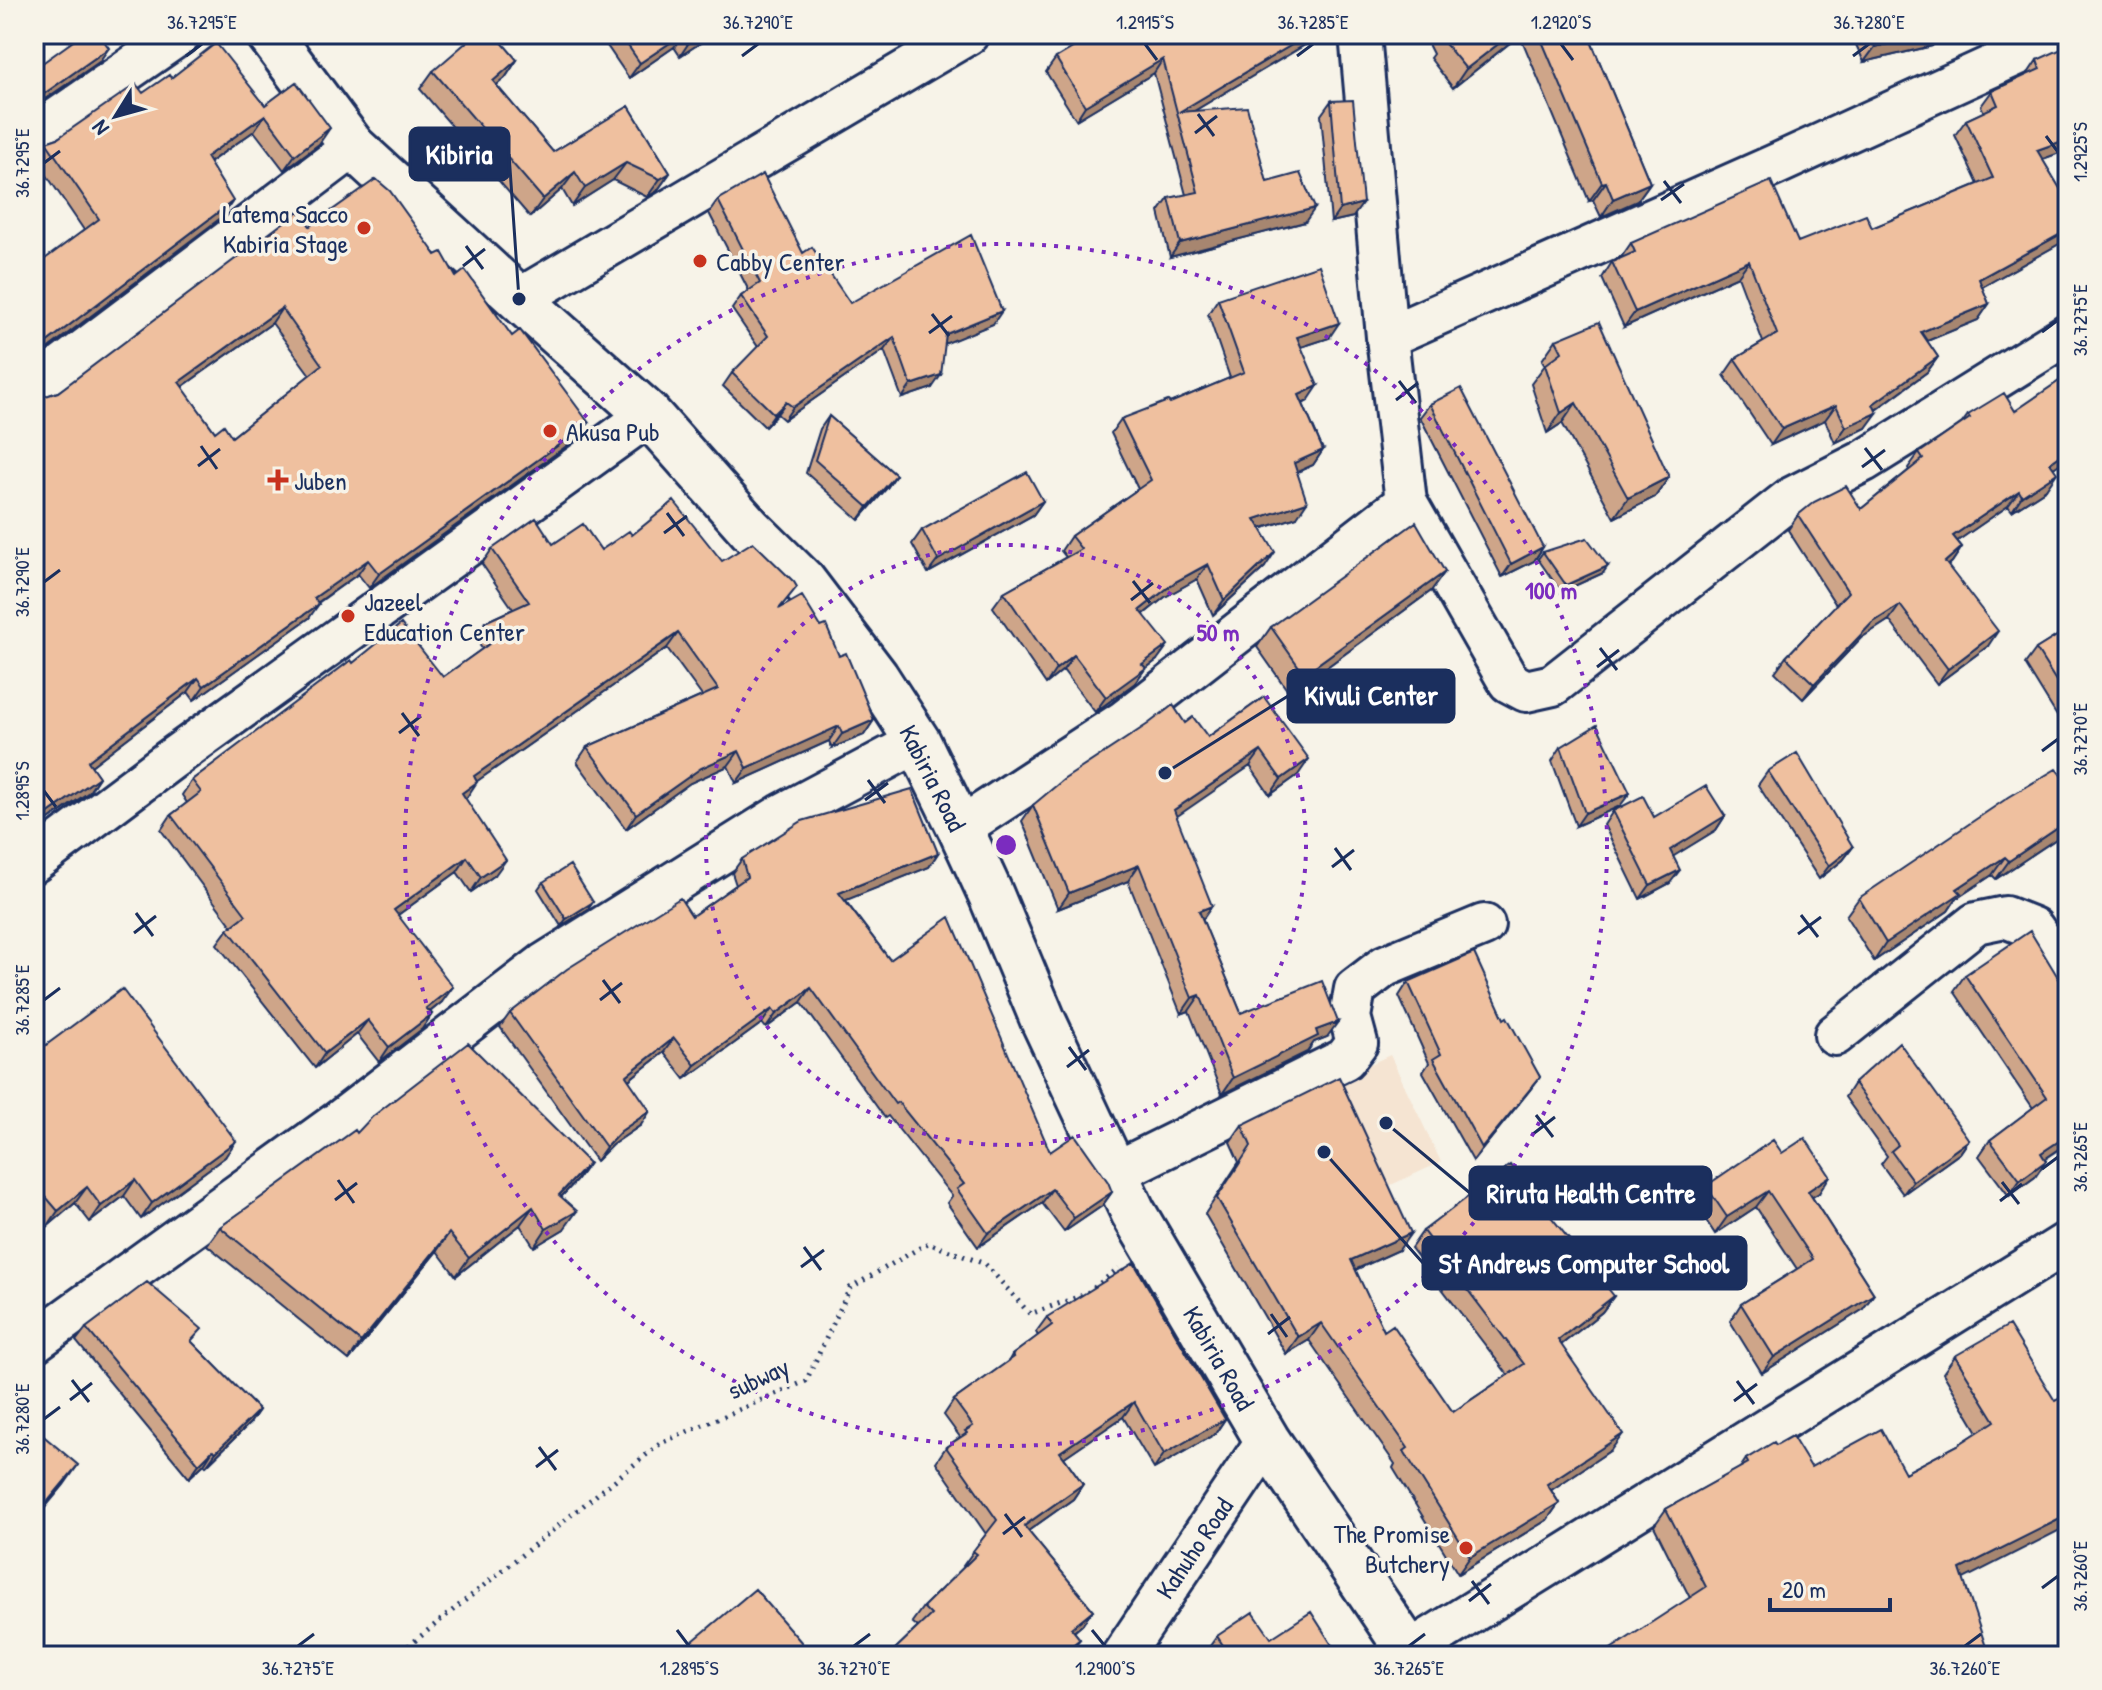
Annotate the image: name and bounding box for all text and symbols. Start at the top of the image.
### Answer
text: 36.7295°E [167,8,237,35]
text: 36.7290°E [723,8,793,35]
text: 1.2915°S [1116,8,1174,35]
text: 36.7285°E [1277,8,1349,35]
text: 1.2920°S [1531,8,1591,35]
text: 36.7280°E [1833,8,1905,35]
north arrow [76,76,156,156]
text: N [84,114,116,142]
text: 1.2925°S [2066,122,2093,182]
text: 36.7295°E [8,128,35,198]
callout: Kibiria [410,128,509,180]
text: Kibiria [426,135,492,173]
place label: Latema Sacco Kabiria Stage [222,196,348,261]
marker: Latema Sacco Kabiria Stage [355,219,373,237]
place label: Cabby Center [716,244,845,279]
marker: Cabby Center [691,252,709,270]
text: 36.7275°E [2066,284,2093,356]
place label: Akusa Pub [566,414,660,449]
marker: Akusa Pub [541,422,559,440]
place label: Juben [294,463,347,498]
marker: Juben [269,471,287,489]
text: 36.7290°E [8,547,35,617]
text: 100 m [1525,574,1577,606]
place label: Jazeel Education Center [364,584,525,649]
marker: Jazeel Education Center [339,607,357,625]
text: 50 m [1197,616,1239,648]
callout: Kivuli Center [1288,670,1454,722]
text: Kivuli Center [1304,676,1438,714]
text: 36.7270°E [2066,702,2093,775]
street label: Kabiria Road [891,719,975,837]
text: 1.2895°S [8,761,35,821]
centre of rings [992,831,1020,859]
text: 36.7285°E [8,964,35,1036]
text: 36.7265°E [2066,1122,2093,1192]
callout: Riruta Health Centre [1470,1167,1711,1219]
text: Riruta Health Centre [1486,1174,1696,1212]
callout: St Andrews Computer School [1423,1237,1746,1289]
text: St Andrews Computer School [1439,1244,1730,1283]
street label: Kabiria Road [1175,1299,1263,1417]
street label: subway [721,1349,795,1407]
text: 36.7280°E [8,1383,35,1455]
street label: Kahuho Road [1147,1490,1241,1606]
place label: The Promise Butchery [1334,1516,1450,1581]
marker: The Promise Butchery [1457,1539,1475,1557]
text: 36.7260°E [2066,1540,2093,1611]
scale bar [1770,1562,1890,1612]
text: 20 m [1782,1573,1826,1605]
text: 36.7275°E [262,1654,334,1681]
text: 1.2895°S [659,1654,719,1681]
text: 36.7270°E [818,1654,891,1681]
text: 1.2900°S [1075,1654,1135,1681]
text: 36.7265°E [1374,1654,1444,1681]
text: 36.7260°E [1930,1654,2001,1681]

